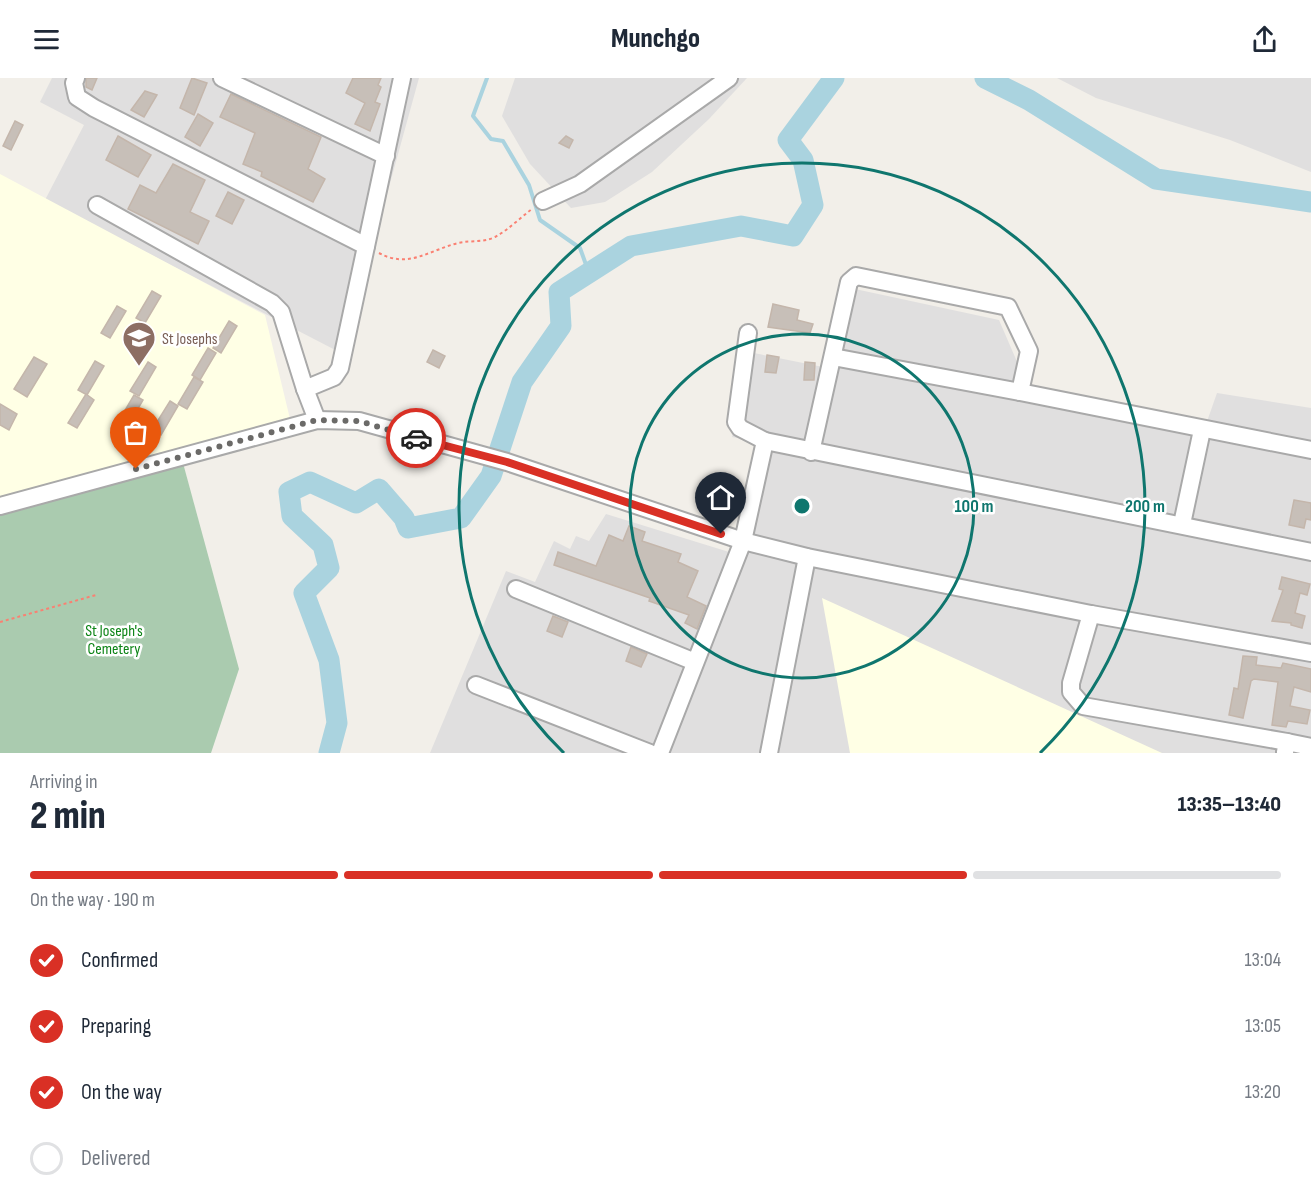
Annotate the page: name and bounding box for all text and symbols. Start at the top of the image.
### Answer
icon: menu [30,23,63,56]
text: Munchgo [611,23,700,55]
icon: share [1248,23,1281,56]
school or university icon: St Josephs [121,320,157,367]
place label: St Josephs [162,330,218,349]
pin [110,407,161,469]
courier [386,408,446,468]
icon: bag [119,416,152,449]
icon: car [400,422,433,455]
pin [695,472,746,534]
icon: home [704,481,737,514]
centre of rings [792,496,812,516]
text: 100 m [955,496,994,517]
text: 200 m [1125,496,1165,517]
park label: St Joseph's Cemetery [85,622,143,659]
text: Arriving in [30,770,98,794]
text: 13:35–13:40 [1178,791,1281,818]
text: 2 min [30,793,106,840]
text: On the way · 190 m [30,888,155,912]
icon: check [30,944,63,977]
text: Confirmed [81,947,158,974]
text: 13:04 [1245,948,1281,972]
icon: check [30,1010,63,1043]
text: Preparing [81,1013,151,1040]
text: 13:05 [1245,1014,1281,1038]
icon: check [30,1076,63,1109]
text: On the way [81,1079,162,1106]
text: 13:20 [1245,1080,1281,1104]
text: Delivered [81,1145,150,1172]

